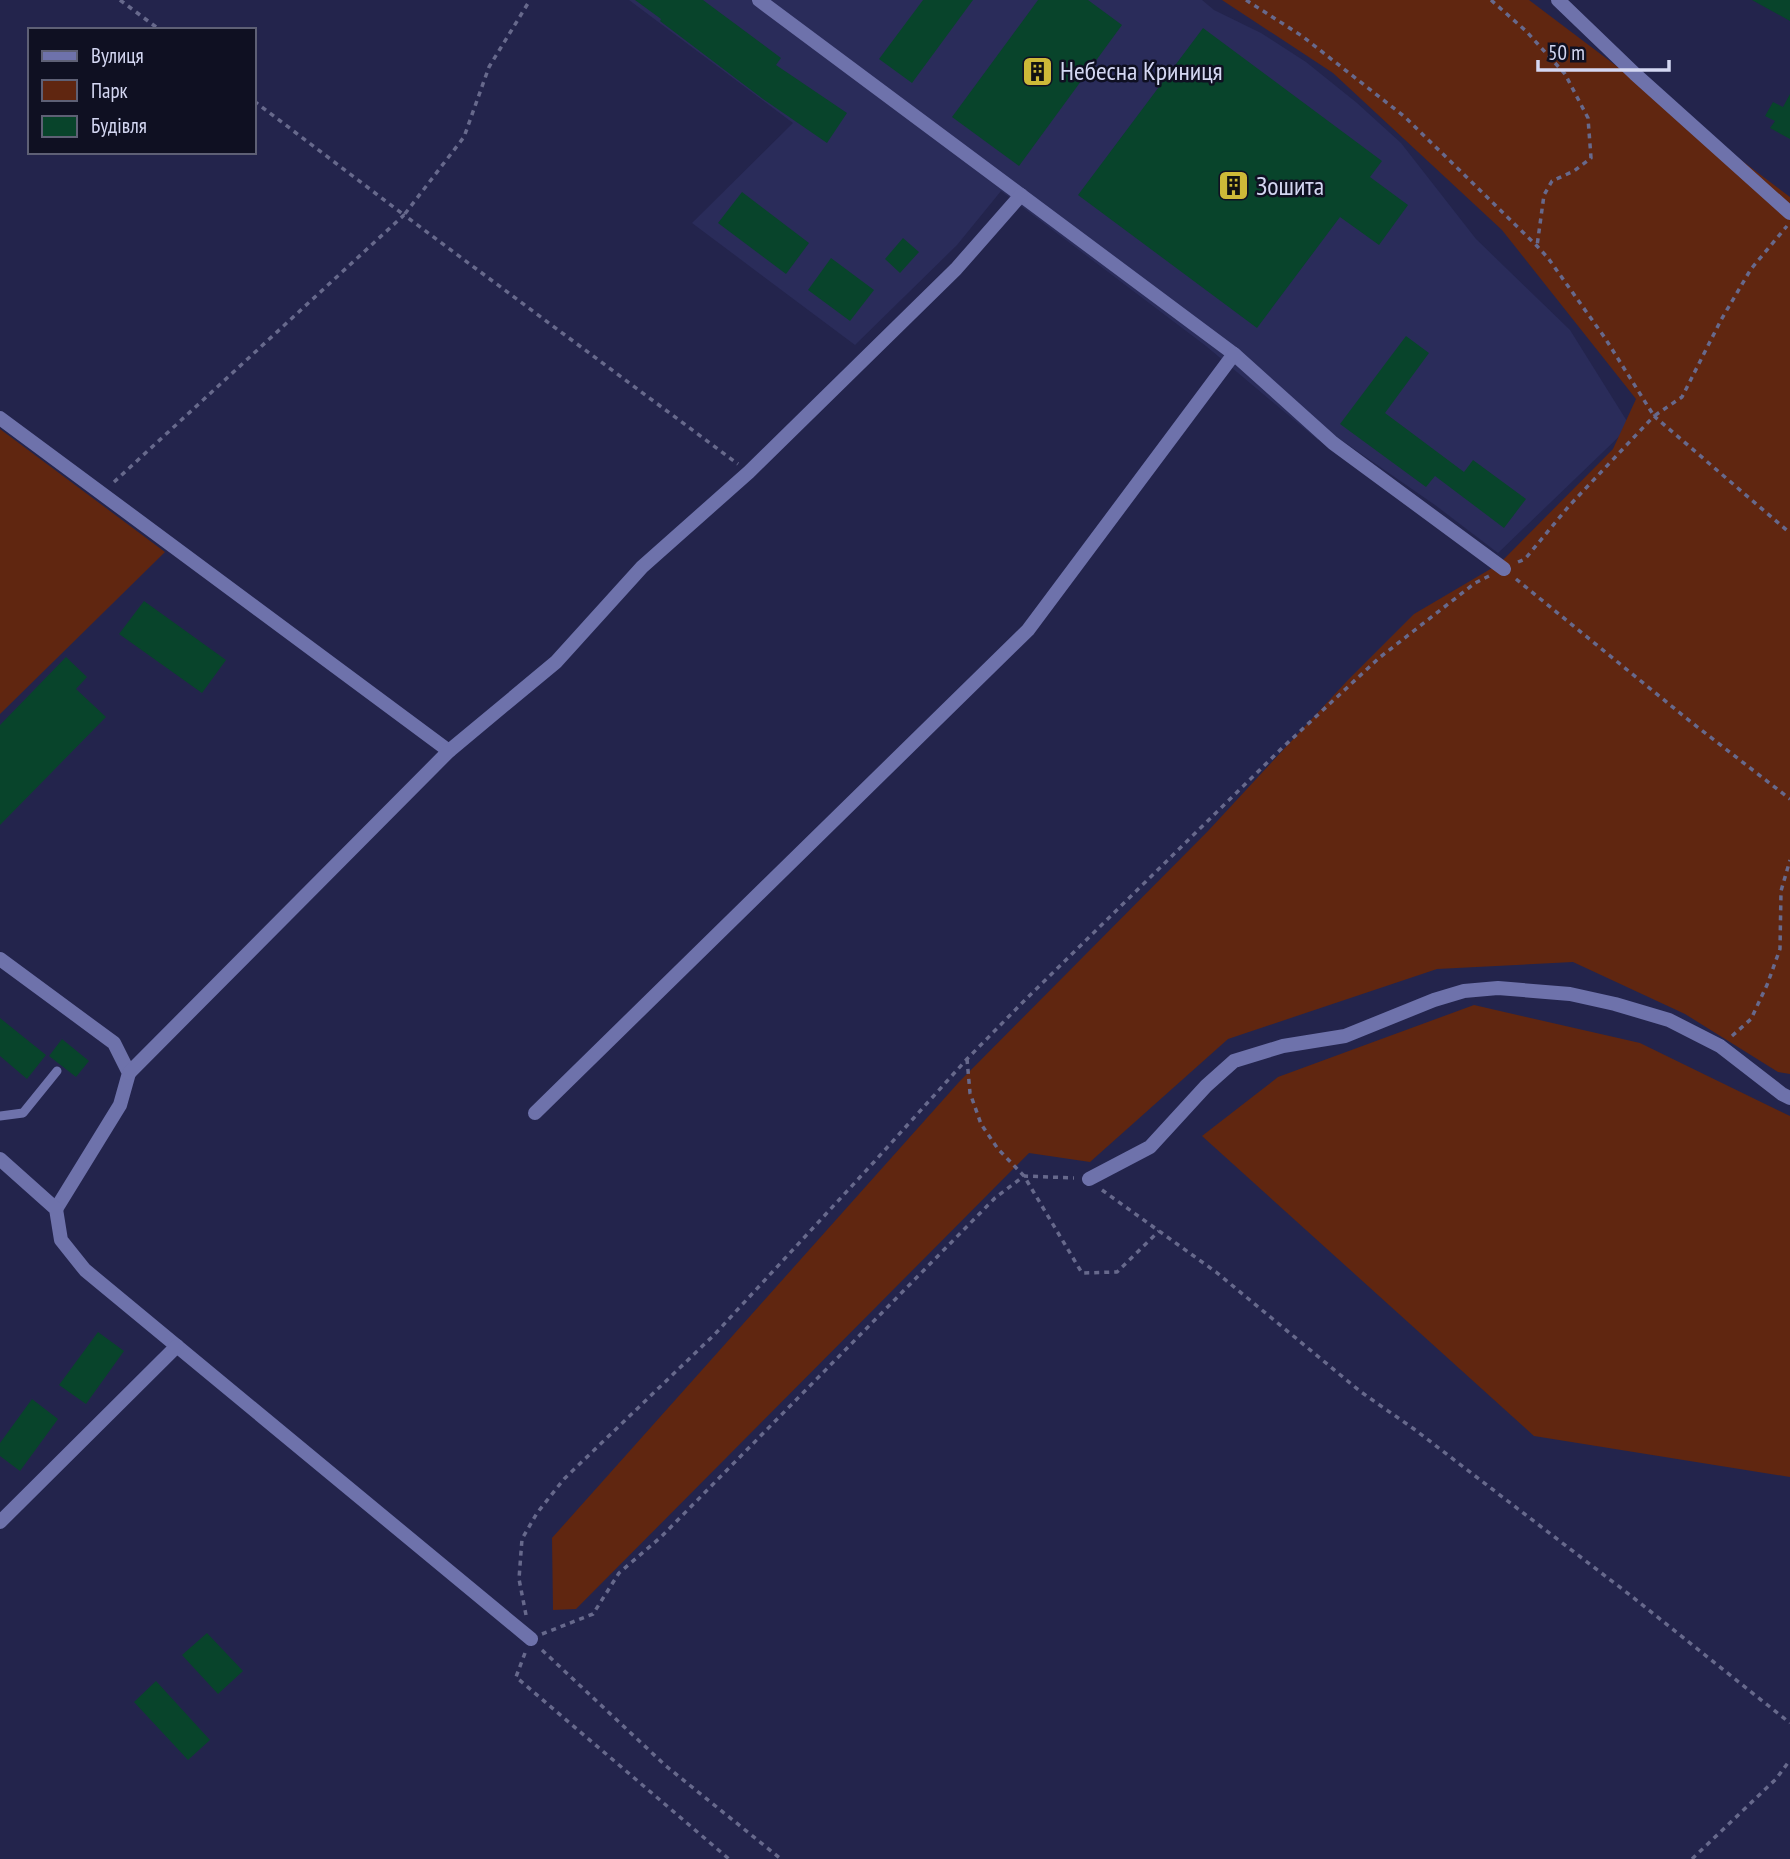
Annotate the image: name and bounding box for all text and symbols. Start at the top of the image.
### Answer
legend [28,28,256,154]
scale bar [1538,28,1669,72]
text: 50 m [1548,39,1585,66]
text: Вулиця [91,42,144,69]
building icon: Небесна Криниця [1020,54,1054,88]
place label: Небесна Криниця [1060,54,1223,87]
text: Парк [91,77,128,104]
text: Будівля [91,112,147,139]
building icon: Зошита [1216,169,1250,203]
place label: Зошита [1256,169,1324,202]

